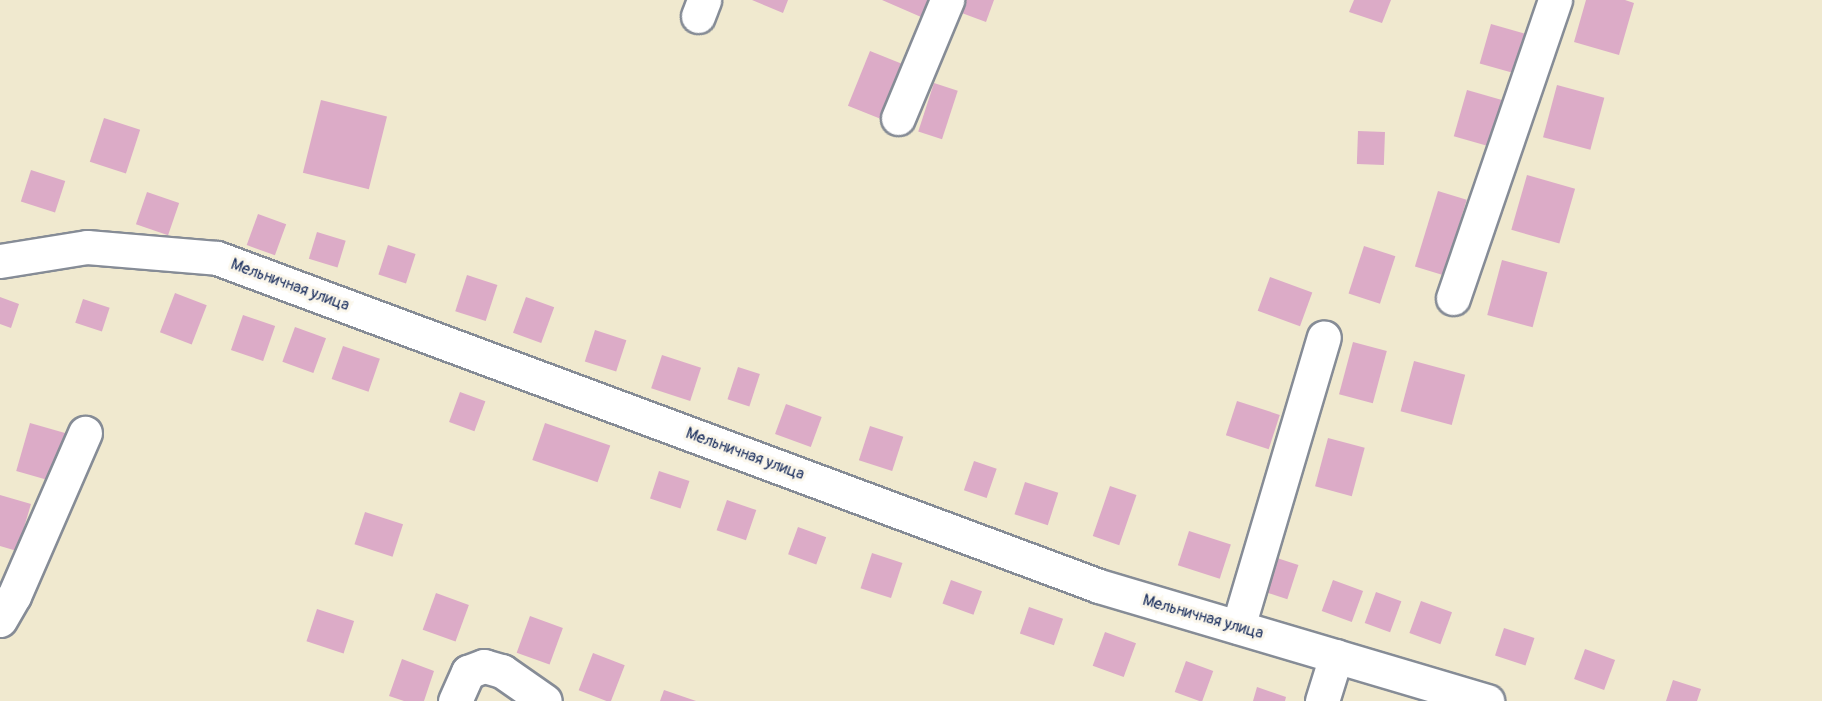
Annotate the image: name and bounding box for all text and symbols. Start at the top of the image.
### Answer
street label: Мельничная улица [228,255,352,315]
street label: Мельничная улица [683,424,807,484]
street label: Мельничная улица [1140,591,1266,643]

